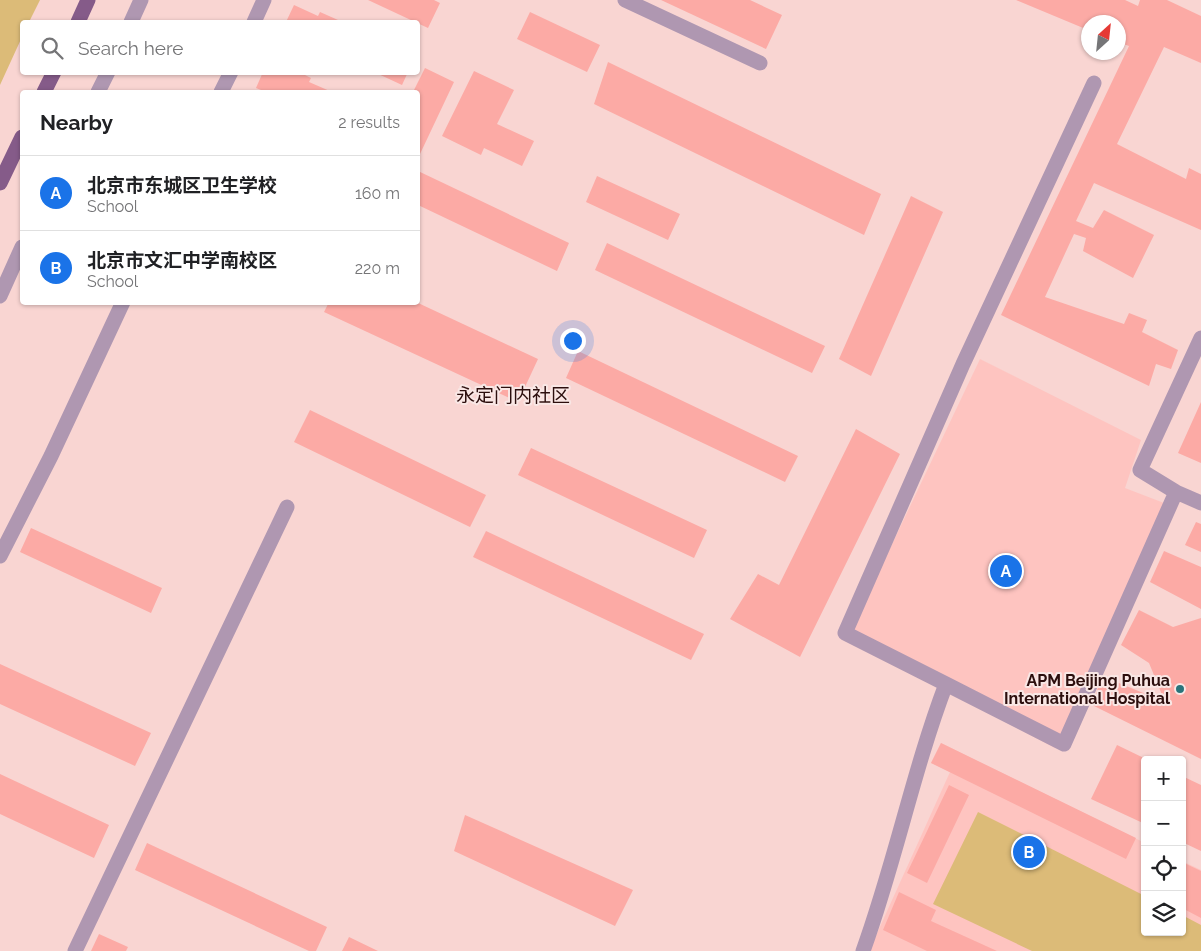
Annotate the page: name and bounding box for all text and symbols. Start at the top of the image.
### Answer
north arrow [1081,15,1126,60]
search box [20,20,420,75]
icon: search [38,34,66,62]
text: Search here [78,37,184,59]
text: Nearby [40,110,113,135]
text: 2 results [338,113,400,132]
text: 北京市东城区卫生学校 [87,174,277,196]
text: A [51,184,61,203]
text: 160 m [355,184,400,203]
text: School [87,197,138,216]
text: 北京市文汇中学南校区 [87,249,277,271]
text: B [51,259,61,278]
text: 220 m [355,259,400,278]
text: School [87,272,138,291]
your location [560,328,586,354]
district label: 永定门内社区 [456,384,570,406]
pin: A [990,552,1022,590]
place label: APM Beijing Puhua International Hospital [1004,671,1171,708]
marker: APM Beijing Puhua International Hospital [1174,683,1186,695]
map controls [1141,756,1186,936]
button: + [1141,756,1186,801]
button: − [1141,801,1186,846]
pin: B [1013,833,1045,871]
button: locate [1141,846,1186,891]
button: layers [1141,891,1186,936]

